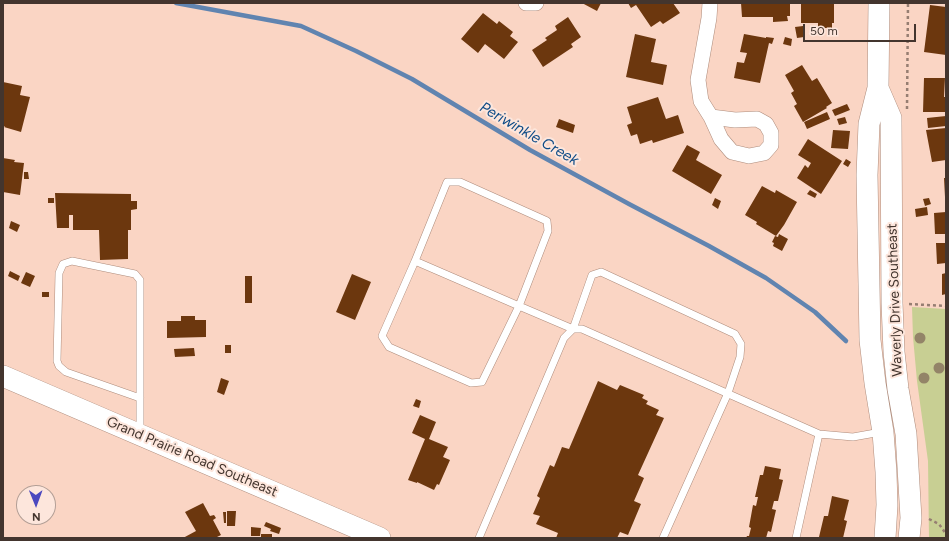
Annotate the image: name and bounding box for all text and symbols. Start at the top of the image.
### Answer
scale bar [805,16,918,42]
text: 50 m [810,24,838,38]
water label: Periwinkle Creek [476,98,582,170]
street label: Waverly Drive Southeast [884,223,906,377]
street label: Grand Prairie Road Southeast [104,413,280,501]
north arrow [16,485,56,525]
text: N [32,510,41,523]

